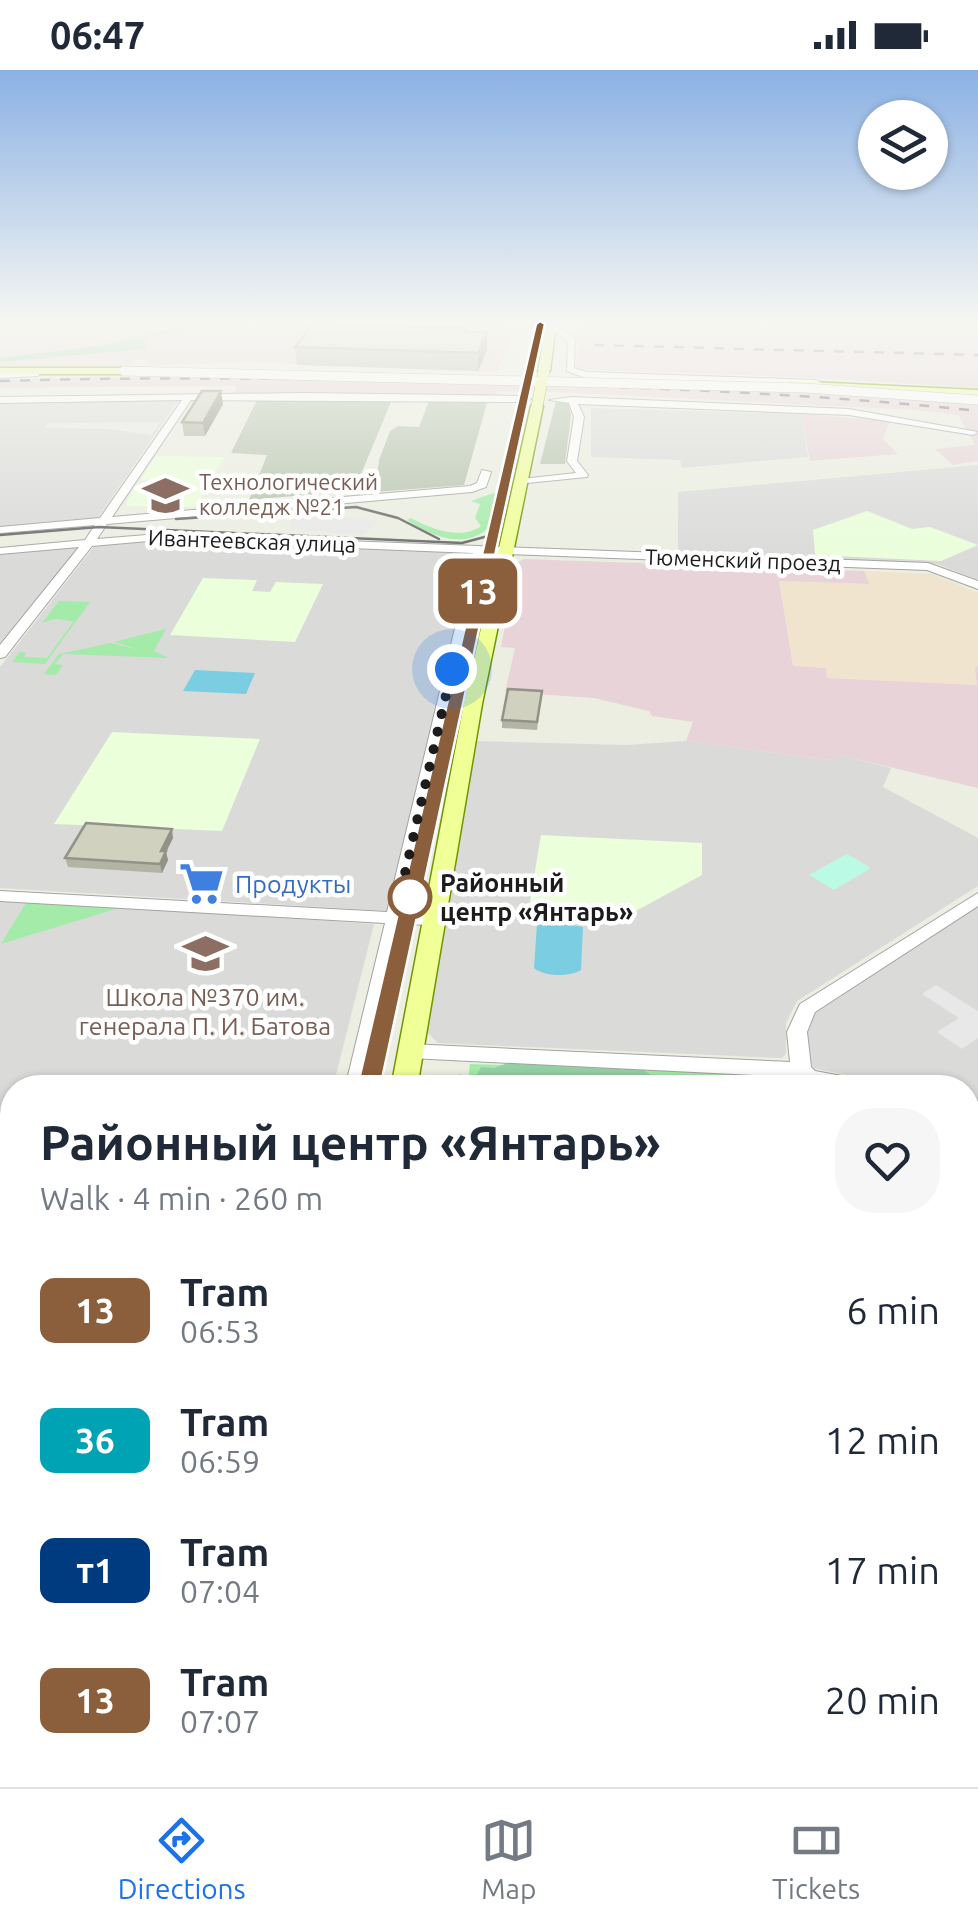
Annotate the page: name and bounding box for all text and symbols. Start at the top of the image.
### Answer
text: 06:47 [50,14,145,56]
map controls [858,100,948,190]
button: layers [858,100,948,190]
place label: Технологический колледж №21 [199,469,378,519]
school or university icon: Технологический колледж №21 [142,471,190,519]
street label: Ивантеевская улица [148,524,356,557]
street label: Тюменский проезд [645,544,842,575]
line badge: 13 [433,558,523,624]
text: 13 [458,571,498,611]
your location [427,644,477,694]
supermarket icon: Продукты [178,860,226,908]
place label: Районный центр «Янтарь» [440,869,633,926]
place label: Продукты [235,870,351,898]
marker: Районный центр «Янтарь» [389,876,431,918]
school or university icon: Школа №370 им. генерала П. И. Батова [181,929,229,977]
place label: Школа №370 им. генерала П. И. Батова [79,983,331,1040]
button: heart [835,1108,940,1213]
text: Районный центр «Янтарь» [40,1115,661,1169]
text: Walk · 4 min · 260 m [40,1180,323,1216]
text: Tram [180,1271,269,1313]
text: 6 min [846,1289,940,1331]
text: 13 [75,1290,115,1330]
text: 06:53 [180,1313,260,1349]
text: Tram [180,1401,269,1443]
text: 12 min [825,1419,940,1461]
text: 36 [75,1420,115,1460]
text: 06:59 [180,1443,260,1479]
text: Tram [180,1531,269,1573]
text: 17 min [825,1549,940,1591]
text: т1 [76,1550,114,1590]
text: 07:04 [180,1573,260,1609]
text: Tram [180,1661,269,1703]
text: 20 min [825,1679,940,1721]
text: 13 [75,1680,115,1720]
text: 07:07 [180,1703,260,1739]
tab: Directions [118,1813,246,1904]
tab: Map [481,1813,536,1904]
tab: Tickets [772,1813,860,1904]

